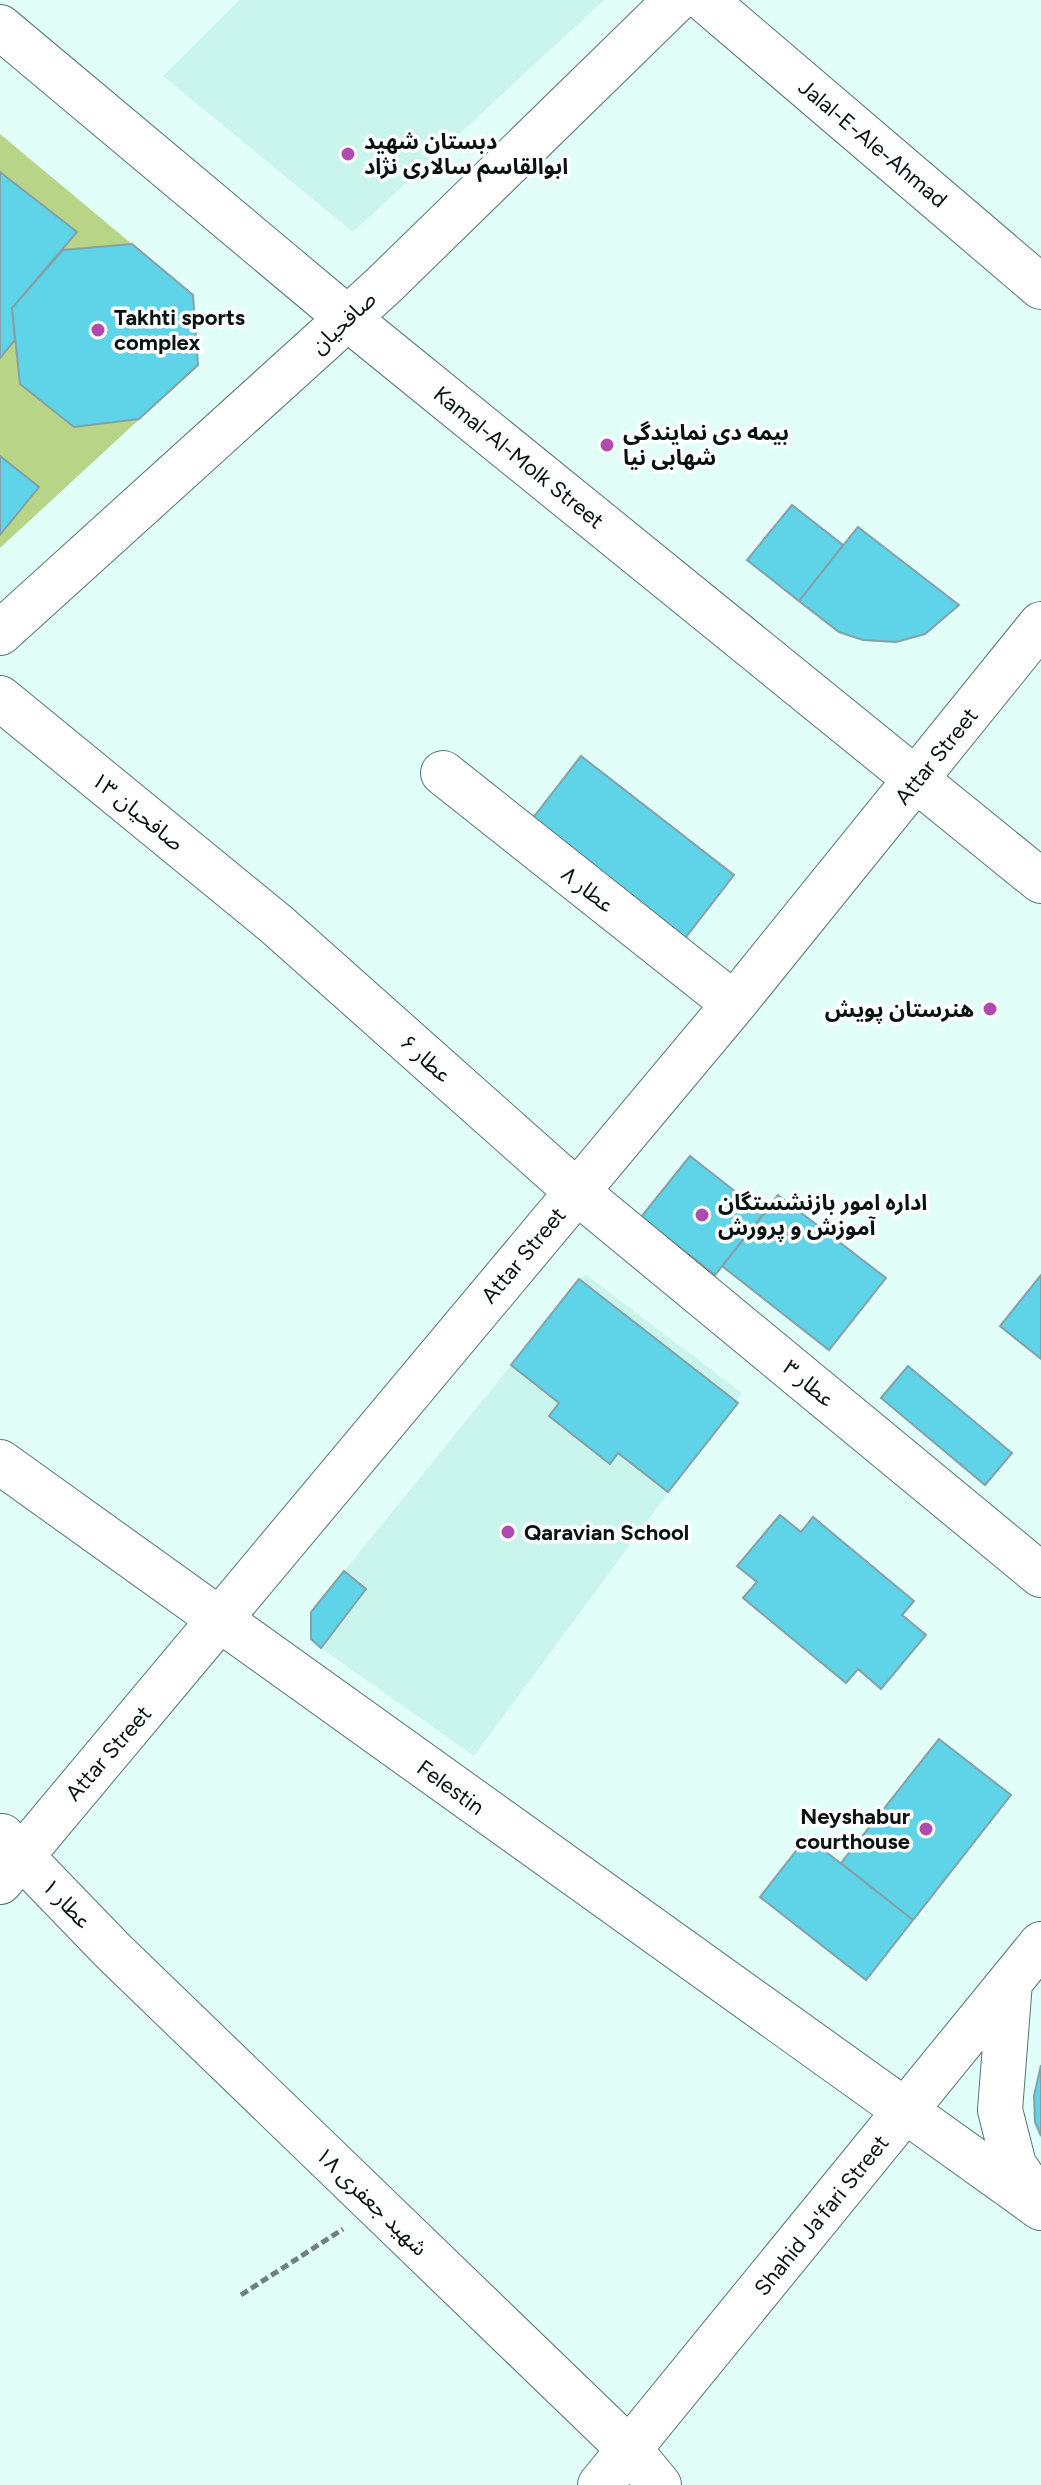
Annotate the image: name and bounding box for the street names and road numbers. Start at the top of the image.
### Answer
street label: Jalal-E-Ale-Ahmad [793,73,953,213]
street label: صافحیان [305,285,382,359]
street label: Kamal-Al-Molk Street [428,380,609,534]
street label: Attar Street [889,702,984,810]
street label: صافحیان ۱۳ [86,766,189,857]
street label: عطار ۸ [556,861,619,918]
street label: عطار ۶ [395,1029,457,1088]
street label: Attar Street [475,1202,571,1309]
street label: عطار ۳ [777,1354,840,1413]
street label: Attar Street [60,1700,157,1806]
street label: Felestin [412,1754,490,1821]
street label: عطار ۱ [36,1873,97,1934]
street label: Shahid Ja'fari Street [748,2130,894,2301]
street label: شهید جعفری ۱۸ [310,2141,433,2261]

